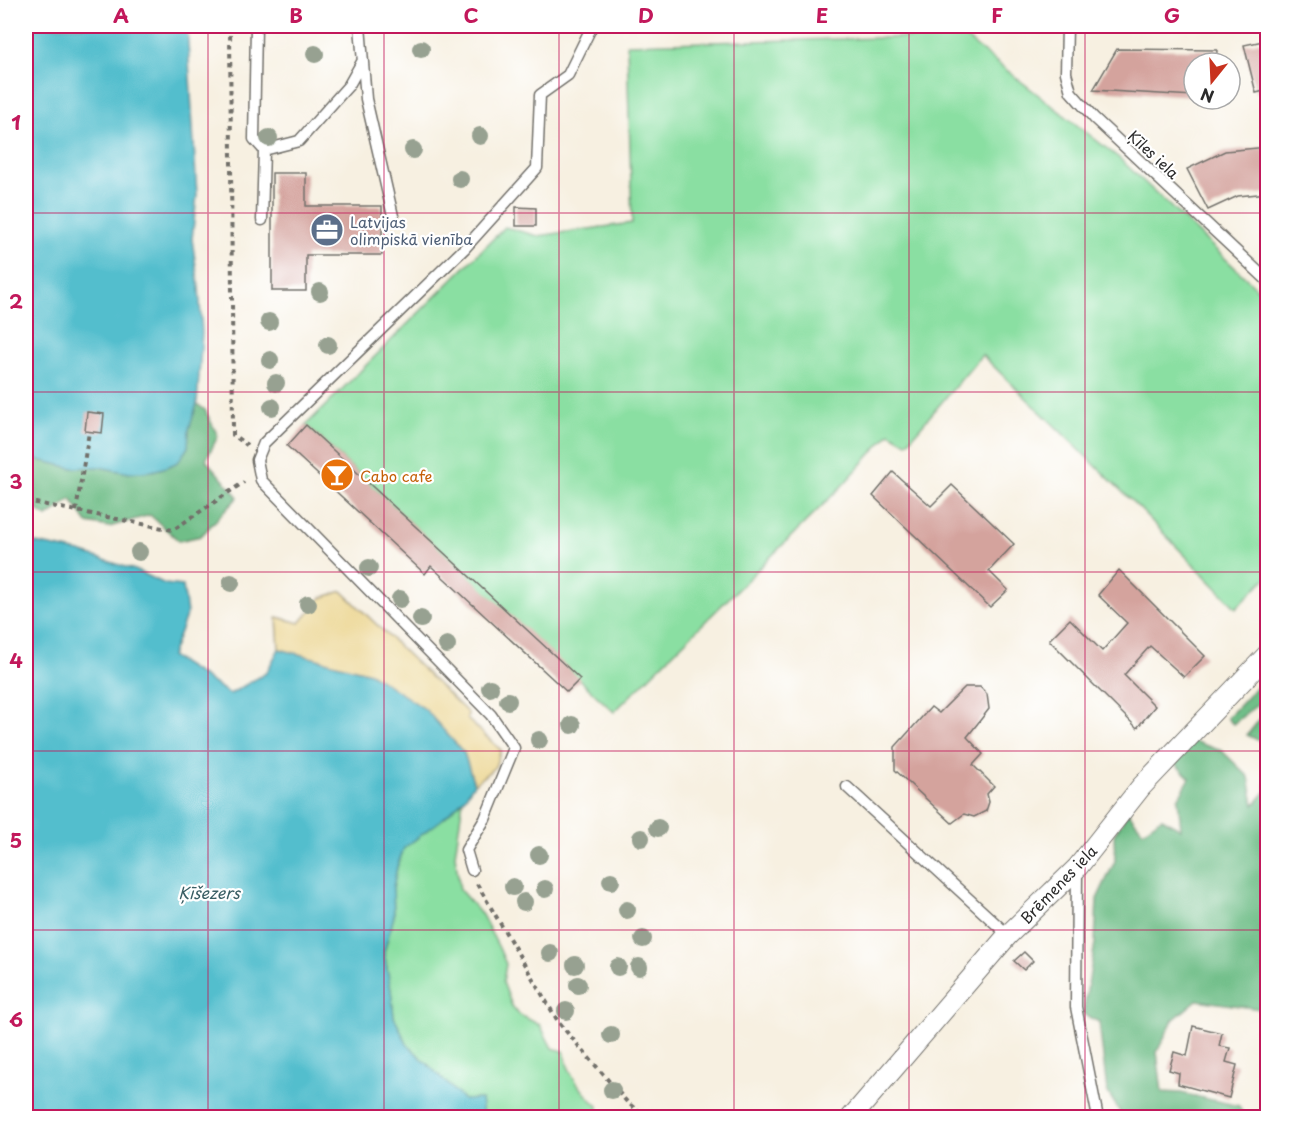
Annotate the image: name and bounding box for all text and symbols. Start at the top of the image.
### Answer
text: A [113,0,129,30]
text: B [289,0,303,30]
text: C [463,0,479,30]
text: D [638,0,654,30]
text: E [816,0,828,30]
text: F [991,0,1003,30]
text: G [1164,0,1180,30]
north arrow [1182,51,1242,111]
text: N [1197,83,1217,110]
text: 1 [11,107,21,137]
street label: Ķīles iela [1123,124,1185,184]
place label: Latvijas olimpiskā vienība [350,210,473,250]
office icon: Latvijas olimpiskā vienība [309,212,345,248]
text: 2 [9,286,23,316]
bar icon: Cabo cafe [319,457,355,493]
place label: Cabo cafe [360,464,432,487]
text: 3 [9,466,23,496]
text: 4 [9,645,23,675]
text: 5 [10,825,22,855]
street label: Brēmenes iela [1014,840,1102,928]
water label: Ķīšezers [178,880,242,904]
text: 6 [9,1004,23,1034]

